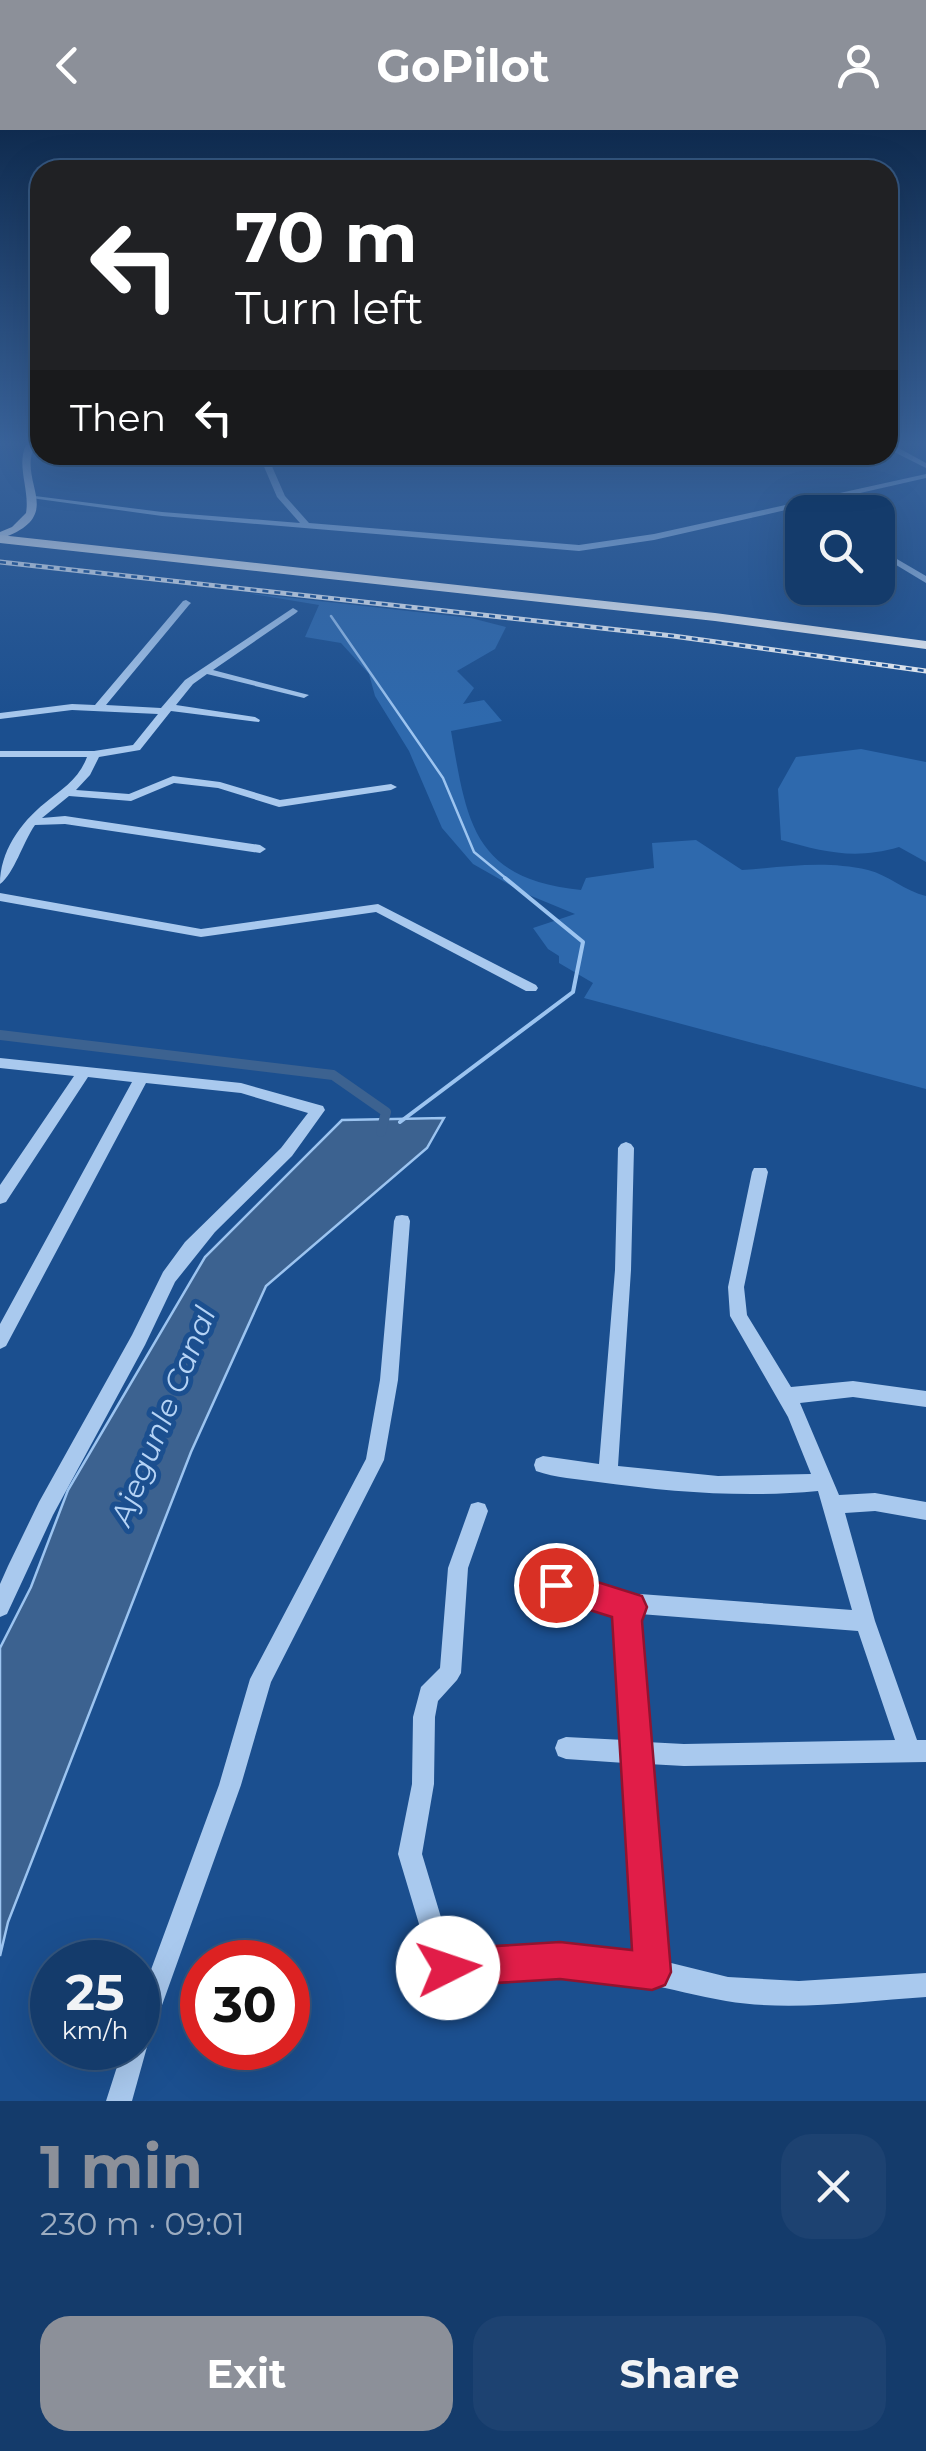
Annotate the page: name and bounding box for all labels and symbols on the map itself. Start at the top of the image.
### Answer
water label: Ajegunle Canal [101,1301,224,1533]
pin [514,1543,599,1628]
position arrow [396,1916,500,2020]
speed limit sign: 30 [180,1940,310,2070]

